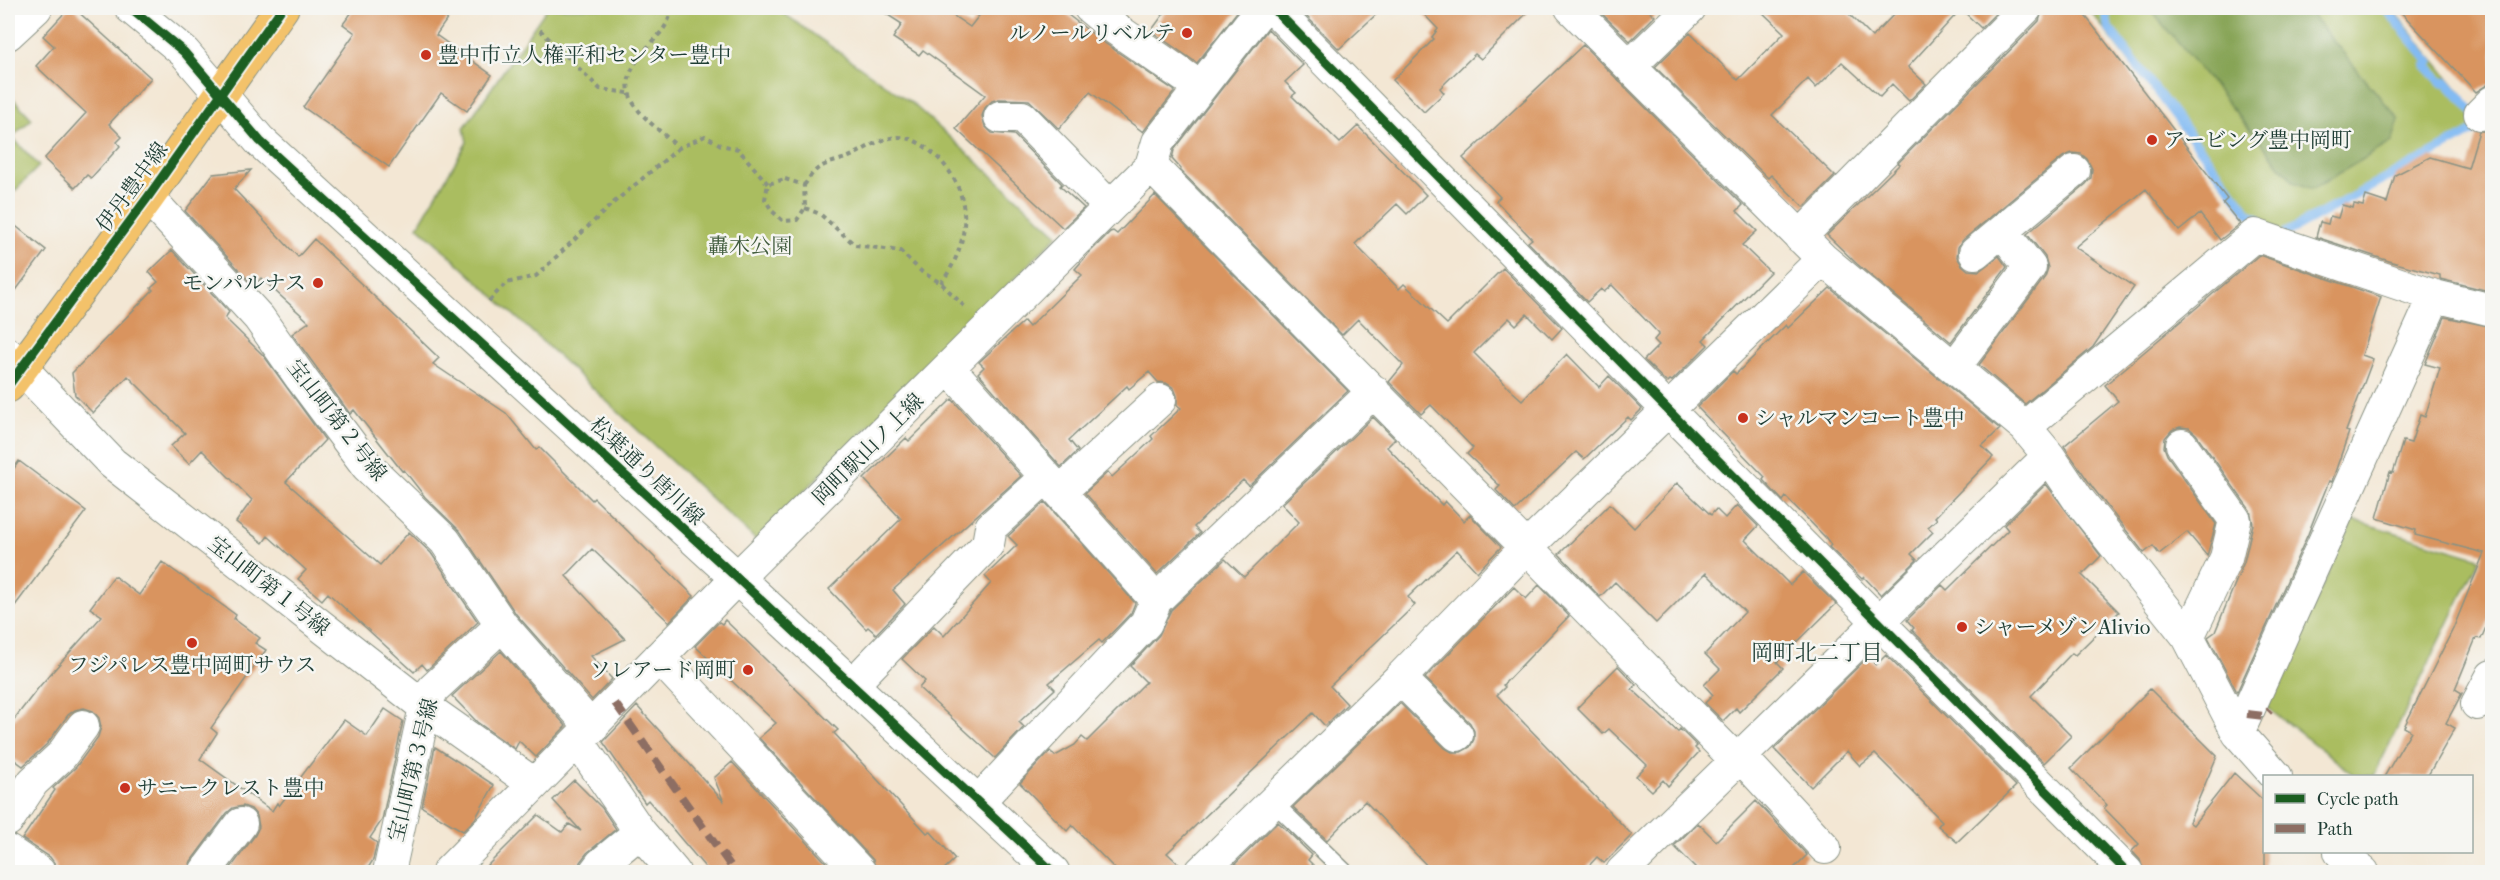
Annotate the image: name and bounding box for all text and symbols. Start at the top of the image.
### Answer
place label: ルノールリベルテ [1009,21,1175,45]
marker: ルノールリベルテ [1180,26,1194,40]
place label: 豊中市立人権平和センター豊中 [438,43,731,67]
marker: 豊中市立人権平和センター豊中 [419,48,433,62]
place label: アービング豊中岡町 [2164,128,2352,152]
marker: アービング豊中岡町 [2145,133,2159,147]
street label: 伊丹豊中線 [91,137,173,237]
park label: 轟木公園 [708,234,792,258]
place label: モンパルナス [182,271,306,295]
marker: モンパルナス [311,276,325,290]
street label: 宝山町第２号線 [282,355,392,485]
street label: 岡町駅山ノ上線 [808,389,928,509]
place label: シャルマンコート豊中 [1755,406,1965,430]
marker: シャルマンコート豊中 [1736,411,1750,425]
street label: 松葉通り唐川線 [585,412,709,530]
street label: 宝山町第１号線 [204,531,334,641]
place label: シャーメゾンAlivio [1974,615,2150,639]
marker: シャーメゾンAlivio [1955,620,1969,634]
marker: フジパレス豊中岡町サウス [185,636,199,650]
district label: 岡町北二丁目 [1751,640,1883,666]
place label: フジパレス豊中岡町サウス [68,653,316,677]
place label: ソレアード岡町 [590,658,736,682]
marker: ソレアード岡町 [741,663,755,677]
street label: 宝山町第３号線 [384,696,442,844]
legend [2263,775,2473,853]
place label: サニークレスト豊中 [137,776,325,800]
marker: サニークレスト豊中 [118,781,132,795]
text: Cycle path [2317,789,2398,810]
text: Path [2317,819,2353,840]

